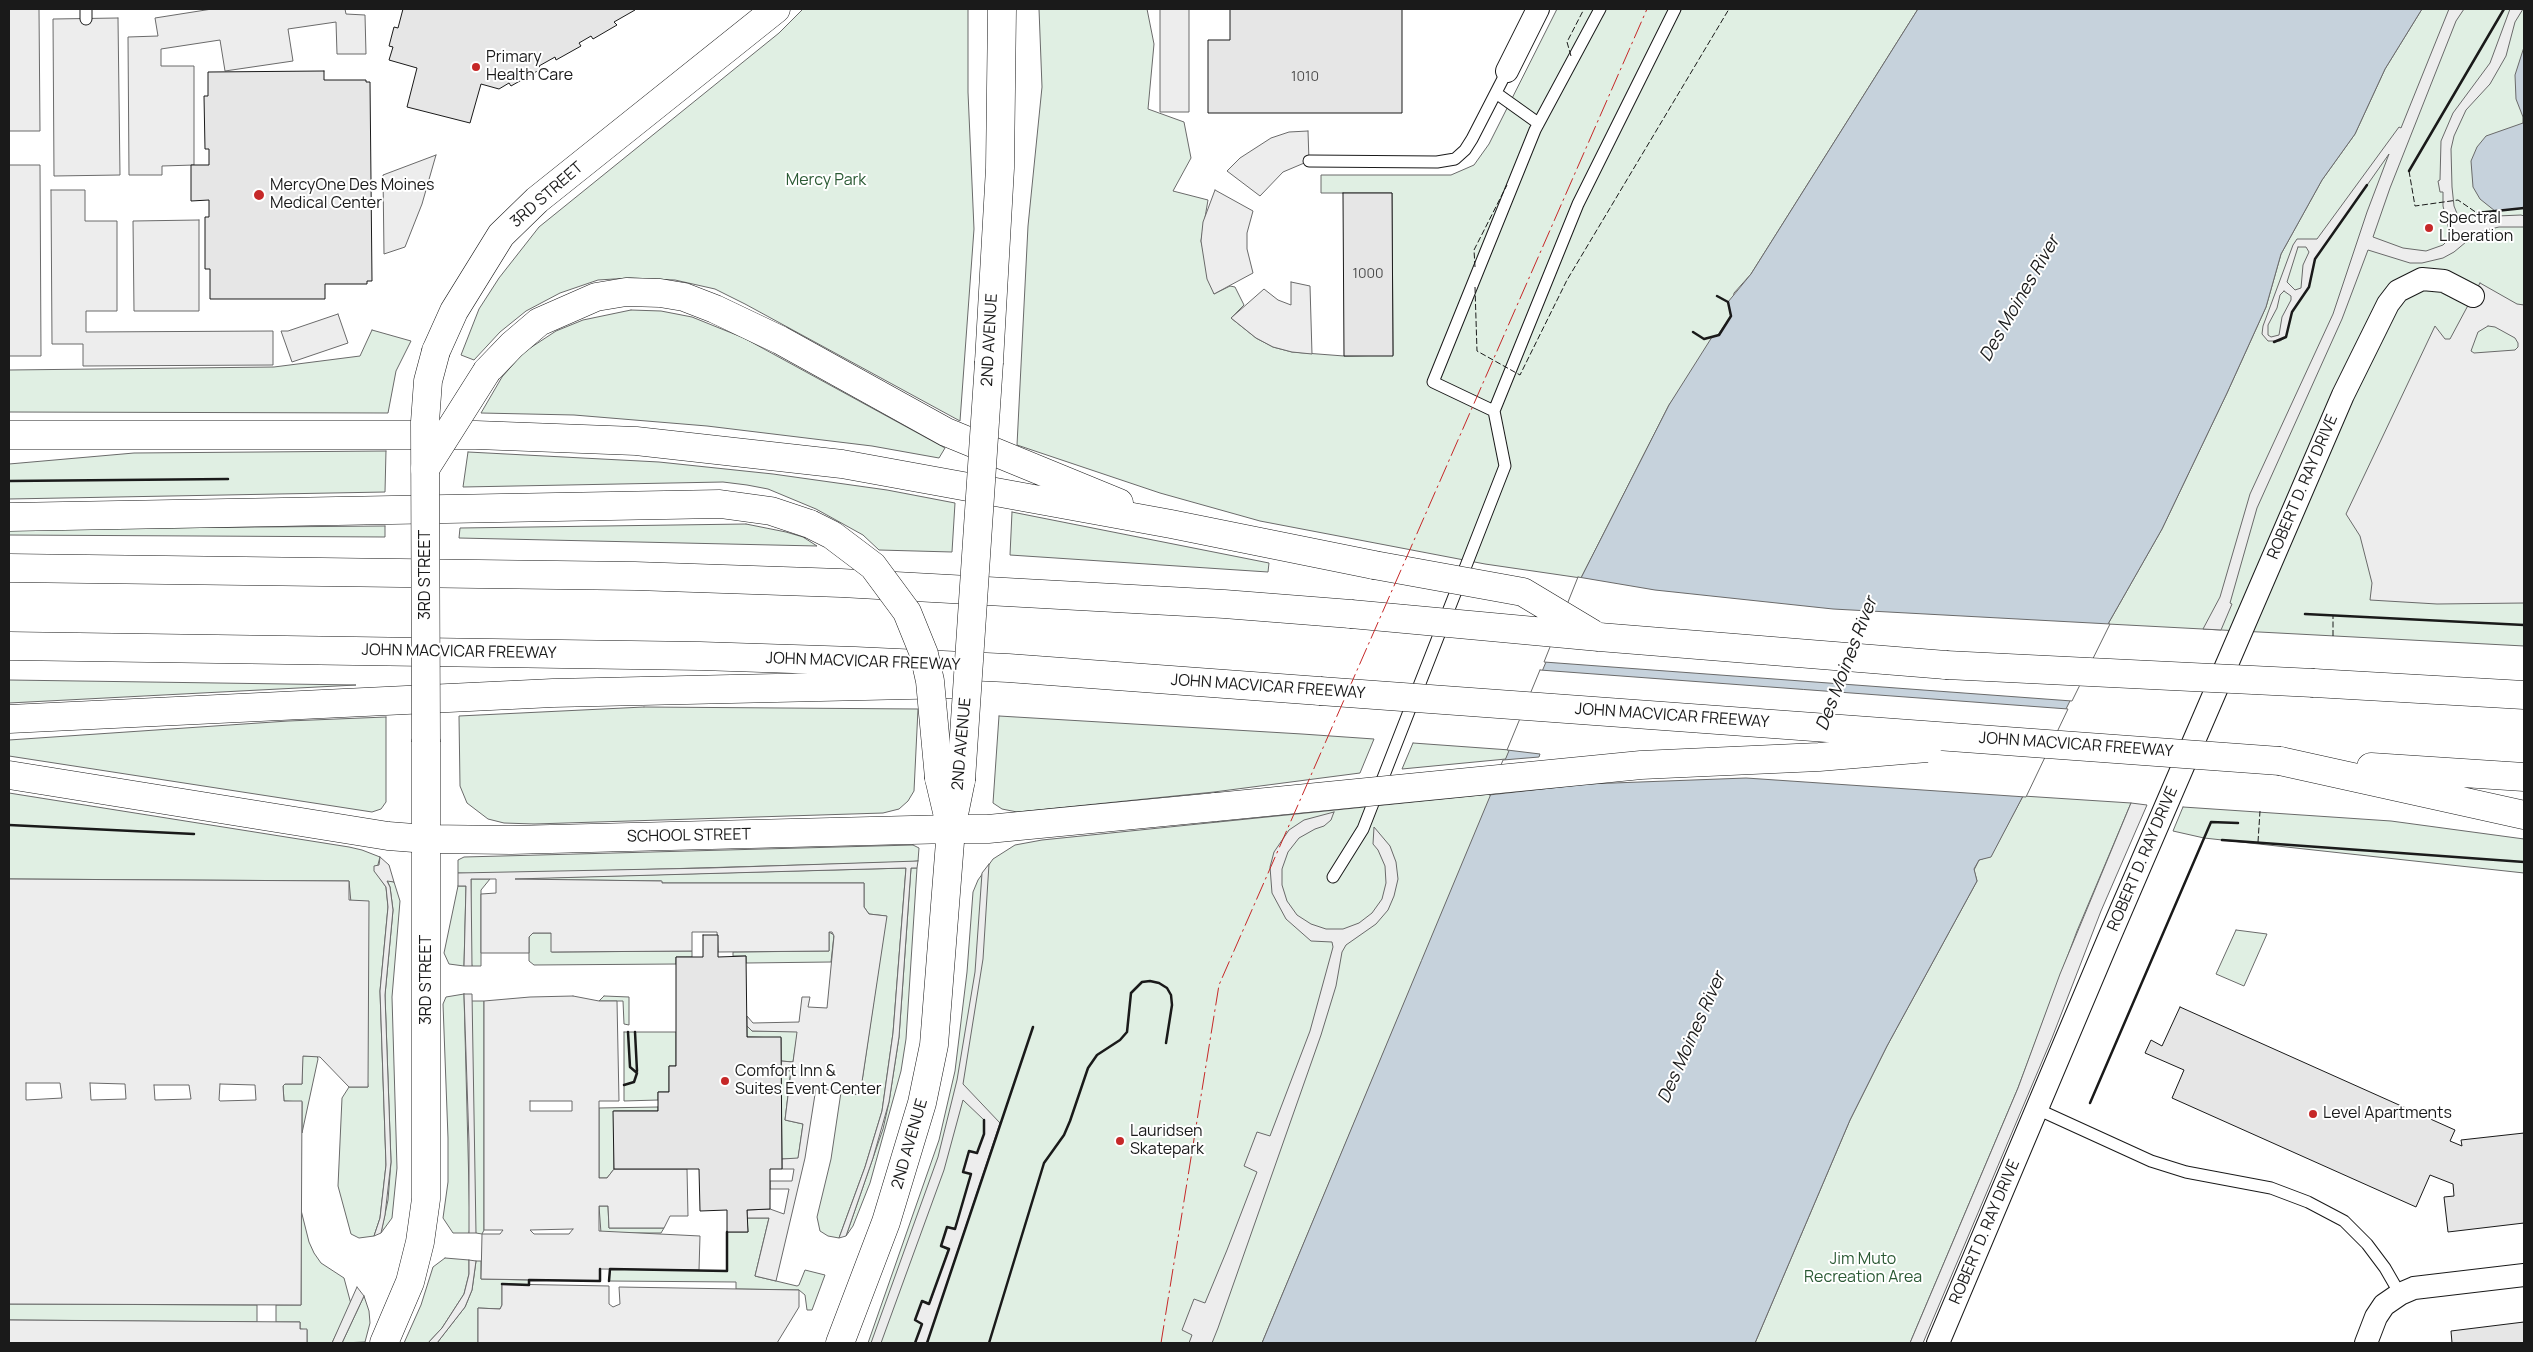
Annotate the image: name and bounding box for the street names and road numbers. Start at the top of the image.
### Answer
street label: 3RD STREET [507,158,587,232]
street label: 2ND AVENUE [978,293,1002,387]
street label: ROBERT D. RAY DRIVE [2264,412,2342,562]
street label: 3RD STREET [416,530,436,620]
street label: JOHN MACVICAR FREEWAY [361,641,557,663]
street label: JOHN MACVICAR FREEWAY [765,649,961,675]
street label: JOHN MACVICAR FREEWAY [1170,671,1366,703]
street label: 2ND AVENUE [948,697,976,791]
street label: JOHN MACVICAR FREEWAY [1574,700,1770,732]
street label: JOHN MACVICAR FREEWAY [1978,729,2174,761]
street label: ROBERT D. RAY DRIVE [2104,784,2182,934]
street label: SCHOOL STREET [627,825,751,847]
street label: 3RD STREET [417,935,437,1025]
street label: 2ND AVENUE [888,1097,932,1191]
street label: ROBERT D. RAY DRIVE [1946,1157,2024,1307]

